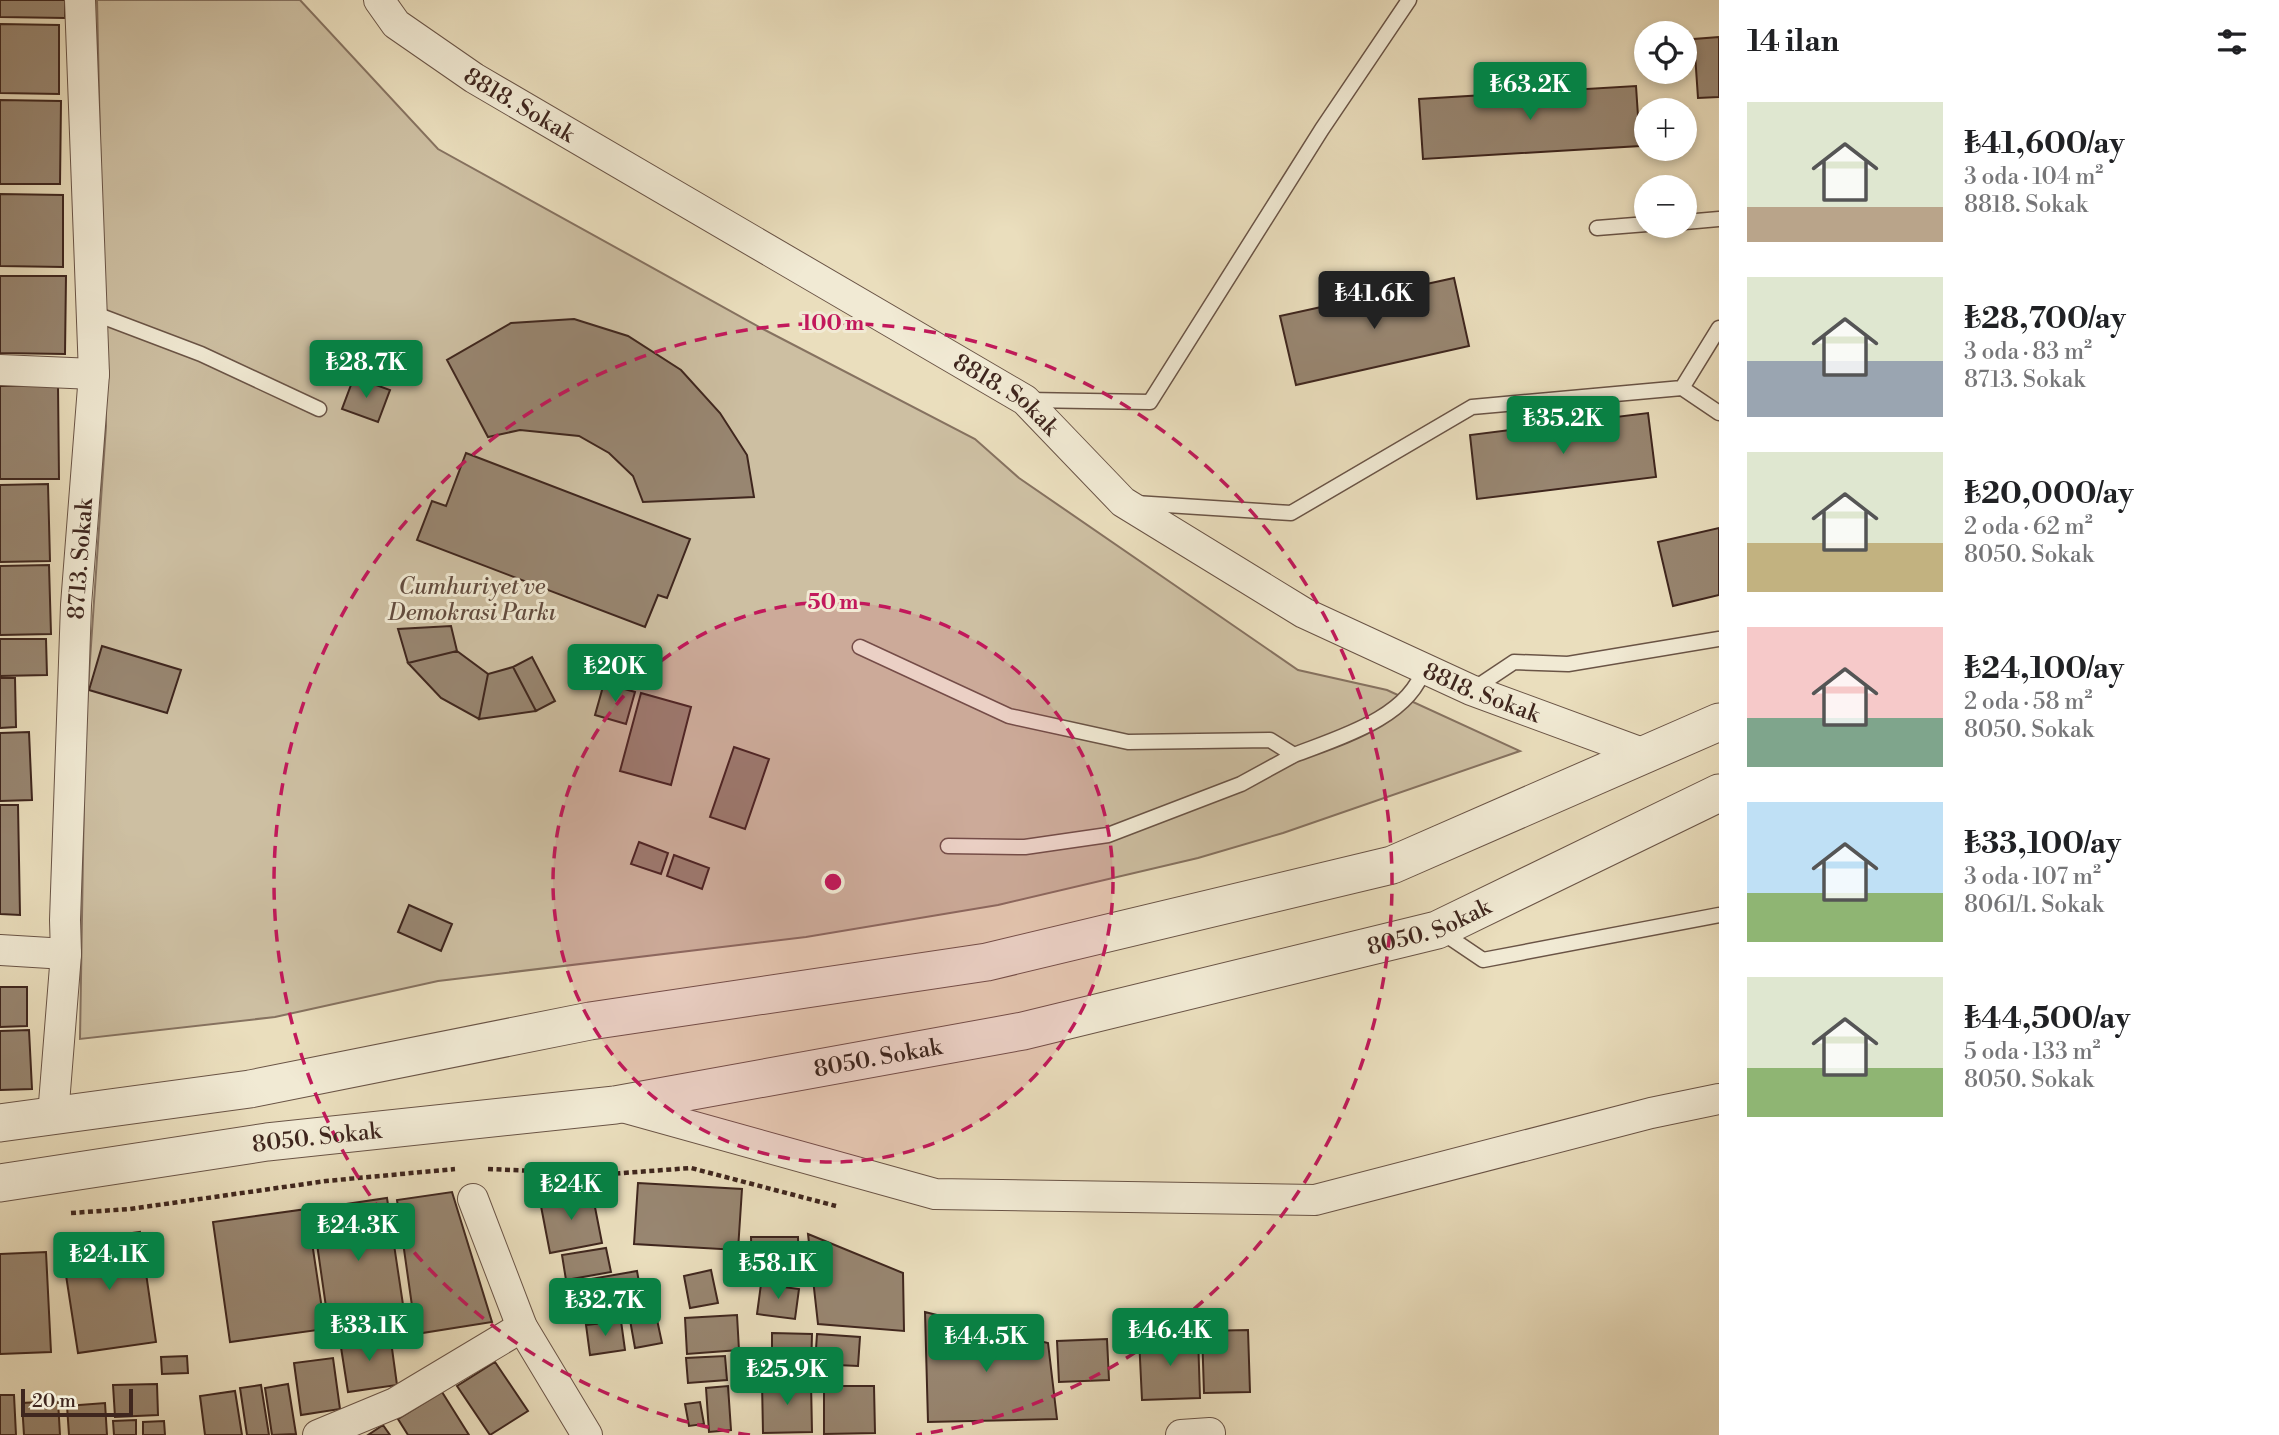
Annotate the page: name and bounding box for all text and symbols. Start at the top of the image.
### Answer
map controls [1634,21,1697,238]
button: locate [1634,21,1697,84]
text: 14 ilan [1747,23,1839,61]
icon: filters [2213,23,2251,61]
street label: 8818. Sokak [458,62,580,149]
pin: ₺63.2K [1473,62,1587,122]
text: ₺63.2K [1490,71,1570,99]
button: + [1634,98,1697,161]
text: ₺41,600/ay [1964,125,2125,163]
icon: home [1803,130,1887,214]
text: 3 oda · 104 m² [1964,163,2103,191]
button: − [1634,175,1697,238]
text: 8818. Sokak [1964,191,2088,219]
pin: ₺41.6K [1317,272,1431,331]
text: ₺41.6K [1334,280,1414,308]
text: ₺28,700/ay [1964,300,2126,338]
icon: home [1803,305,1887,389]
text: 100 m [802,311,864,337]
text: 3 oda · 83 m² [1964,338,2092,366]
pin: ₺28.7K [309,340,423,400]
street label: 8818. Sokak [948,348,1065,442]
text: ₺28.7K [326,349,406,377]
text: 8713. Sokak [1964,366,2085,394]
pin: ₺35.2K [1506,396,1620,456]
text: ₺35.2K [1523,405,1603,433]
text: ₺20,000/ay [1964,475,2133,513]
icon: home [1803,480,1887,564]
street label: 8713. Sokak [63,496,99,620]
text: 2 oda · 62 m² [1964,513,2093,541]
text: 8050. Sokak [1964,541,2094,569]
park label: Cumhuriyet ve Demokrasi Parkı [387,573,557,627]
text: 50 m [808,590,858,616]
pin: ₺20K [574,644,656,704]
text: ₺24,100/ay [1964,650,2124,688]
text: ₺20K [584,653,647,681]
icon: home [1803,655,1887,739]
street label: 8818. Sokak [1418,657,1545,730]
text: 2 oda · 58 m² [1964,688,2092,716]
text: 8050. Sokak [1964,716,2094,744]
text: ₺33,100/ay [1964,825,2121,863]
icon: home [1803,830,1887,914]
text: 3 oda · 107 m² [1964,863,2101,891]
centre of rings [821,870,845,894]
text: 8061/1. Sokak [1964,891,2104,919]
street label: 8050. Sokak [1364,893,1497,962]
text: ₺44,500/ay [1964,1000,2130,1038]
icon: home [1803,1005,1887,1089]
street label: 8050. Sokak [811,1033,945,1084]
text: 5 oda · 133 m² [1964,1038,2101,1066]
text: 8050. Sokak [1964,1066,2094,1094]
street label: 8050. Sokak [250,1117,384,1159]
pin: ₺24K [530,1162,612,1222]
text: ₺24K [540,1171,602,1199]
pin: ₺24.3K [301,1204,415,1263]
text: ₺24.3K [317,1212,399,1240]
pin: ₺24.1K [52,1232,166,1292]
text: ₺24.1K [69,1241,149,1269]
pin: ₺58.1K [721,1242,835,1301]
text: ₺58.1K [739,1250,817,1278]
pin: ₺32.7K [548,1278,662,1338]
text: ₺32.7K [565,1287,645,1315]
pin: ₺33.1K [312,1304,426,1363]
pin: ₺46.4K [1113,1308,1227,1368]
text: ₺33.1K [330,1312,408,1340]
pin: ₺44.5K [929,1314,1043,1374]
text: ₺46.4K [1128,1317,1212,1345]
text: ₺44.5K [944,1323,1028,1351]
pin: ₺25.9K [730,1348,844,1407]
text: ₺25.9K [746,1356,828,1384]
scale bar [21,1386,133,1418]
text: 20 m [32,1389,76,1413]

